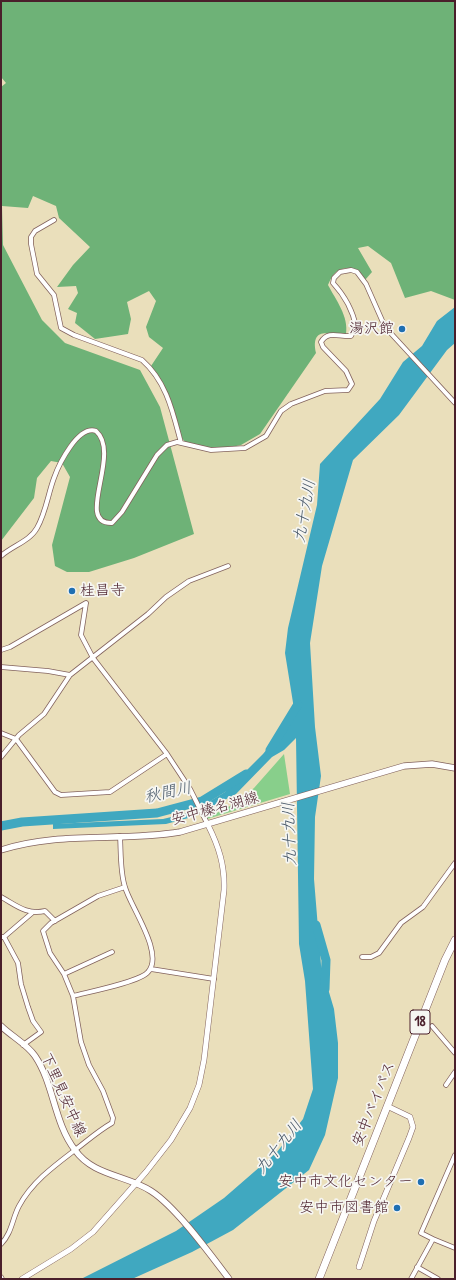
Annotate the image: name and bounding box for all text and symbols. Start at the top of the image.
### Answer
place label: 湯沢館 [349,320,394,338]
marker: 湯沢館 [397,324,407,334]
water label: 九十九川 [290,478,320,544]
place label: 桂昌寺 [80,582,125,600]
marker: 桂昌寺 [67,586,77,596]
water label: 秋間川 [143,779,193,807]
street label: 安中榛名湖線 [169,789,261,829]
water label: 九十九川 [279,802,301,866]
road number: 18 [410,1010,430,1034]
street label: 下里見安中線 [36,1050,90,1140]
street label: 安中バイパス [349,1059,399,1149]
water label: 九十九川 [251,1116,307,1178]
place label: 安中市文化センター [278,1173,413,1191]
marker: 安中市文化センター [416,1177,426,1187]
place label: 安中市図書館 [299,1199,389,1217]
marker: 安中市図書館 [392,1203,402,1213]

